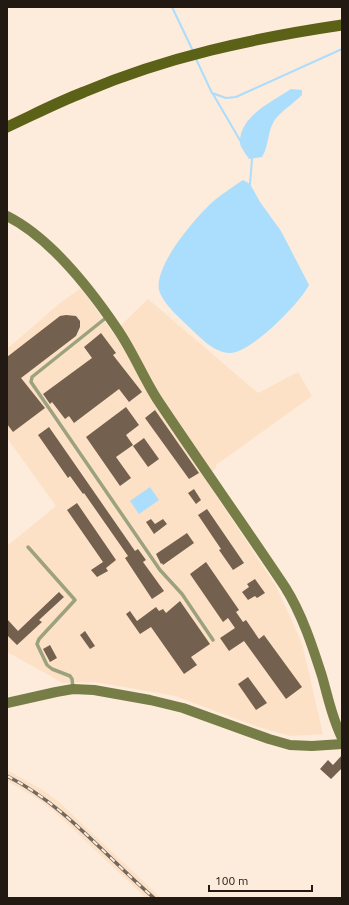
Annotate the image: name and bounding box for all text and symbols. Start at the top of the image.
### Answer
scale bar [209,867,312,893]
text: 100 m [215,874,248,887]

